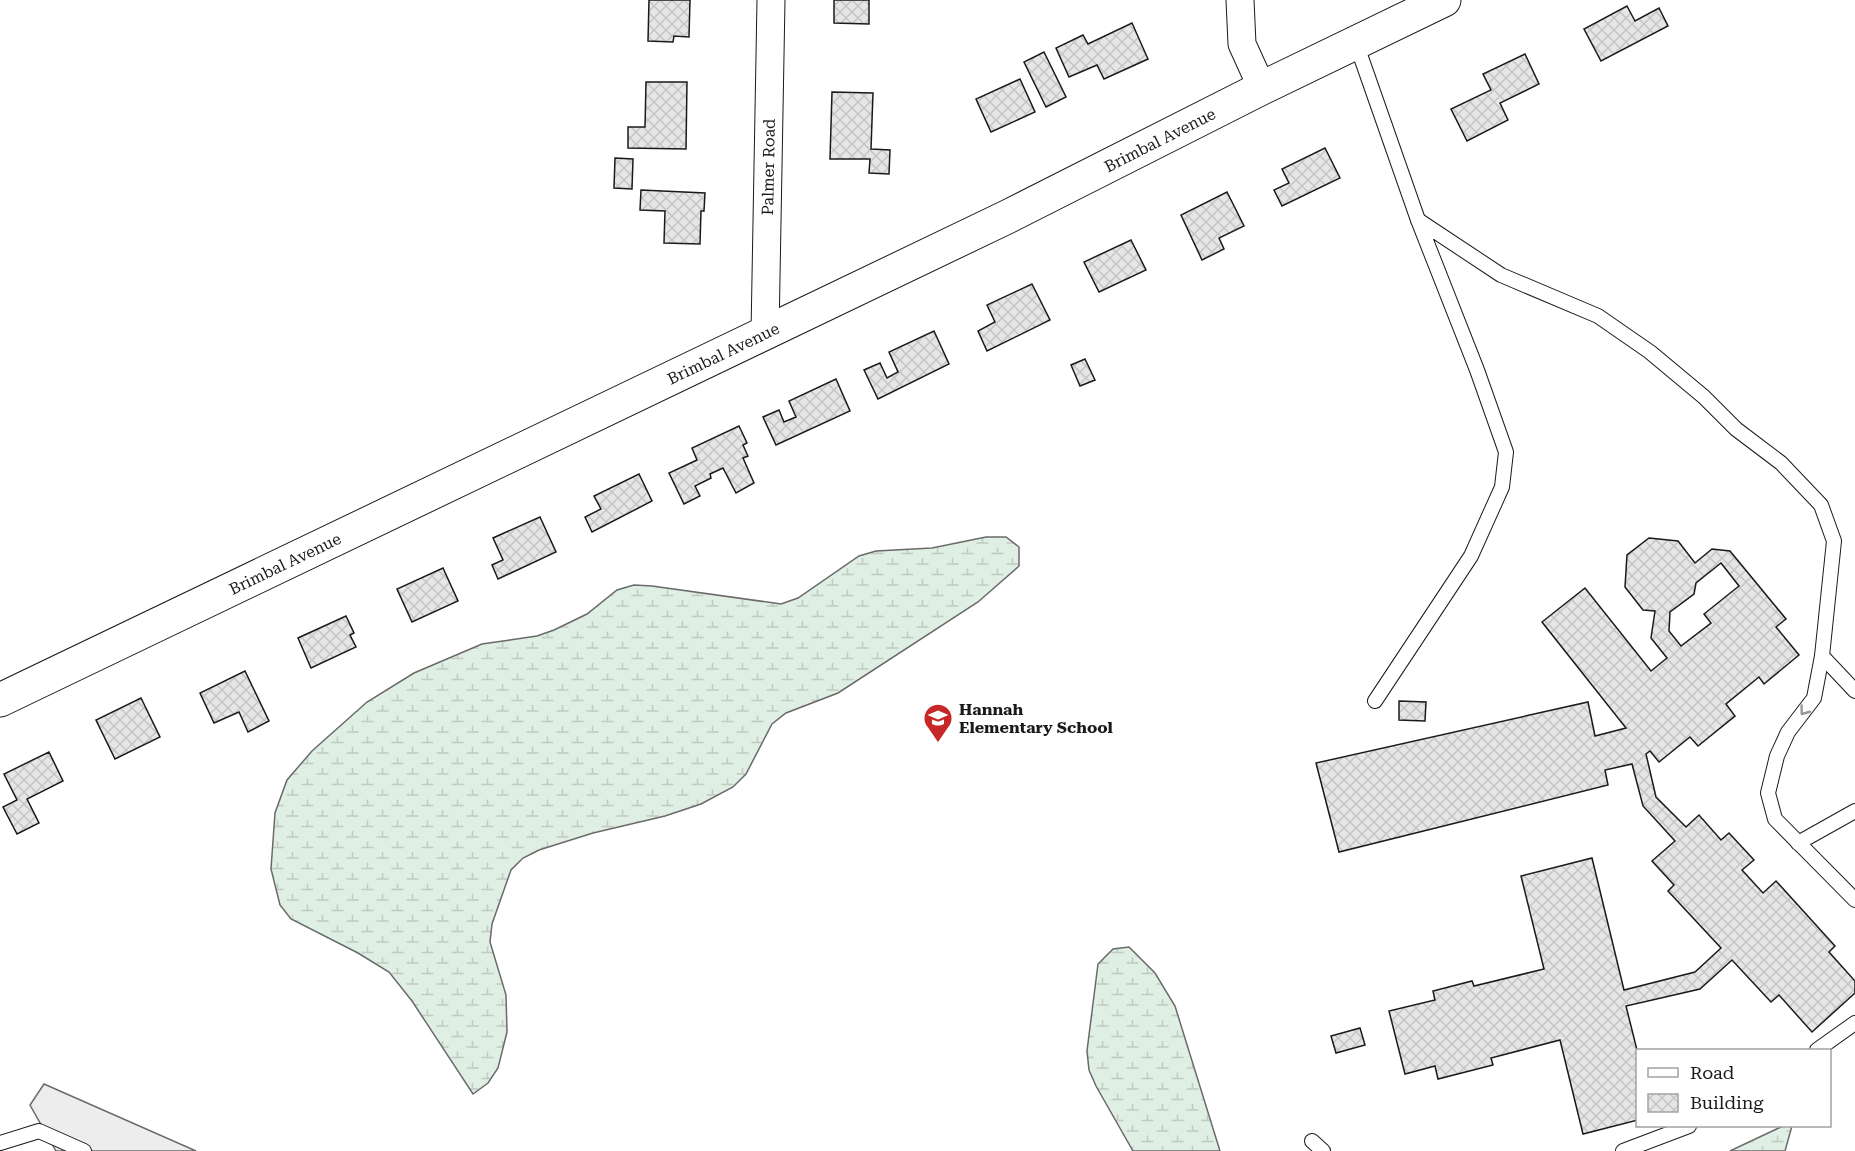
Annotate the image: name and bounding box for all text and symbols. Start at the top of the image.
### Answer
street label: Brimbal Avenue [1101,104,1219,176]
street label: Palmer Road [758,118,779,216]
street label: Brimbal Avenue [664,319,783,389]
street label: Brimbal Avenue [226,529,344,599]
place label: Hannah Elementary School [959,700,1114,737]
school or university icon: Hannah Elementary School [922,702,954,744]
one-way arrow [1800,704,1811,715]
legend [1636,1049,1831,1127]
text: Road [1690,1062,1735,1083]
text: Building [1690,1092,1764,1113]

